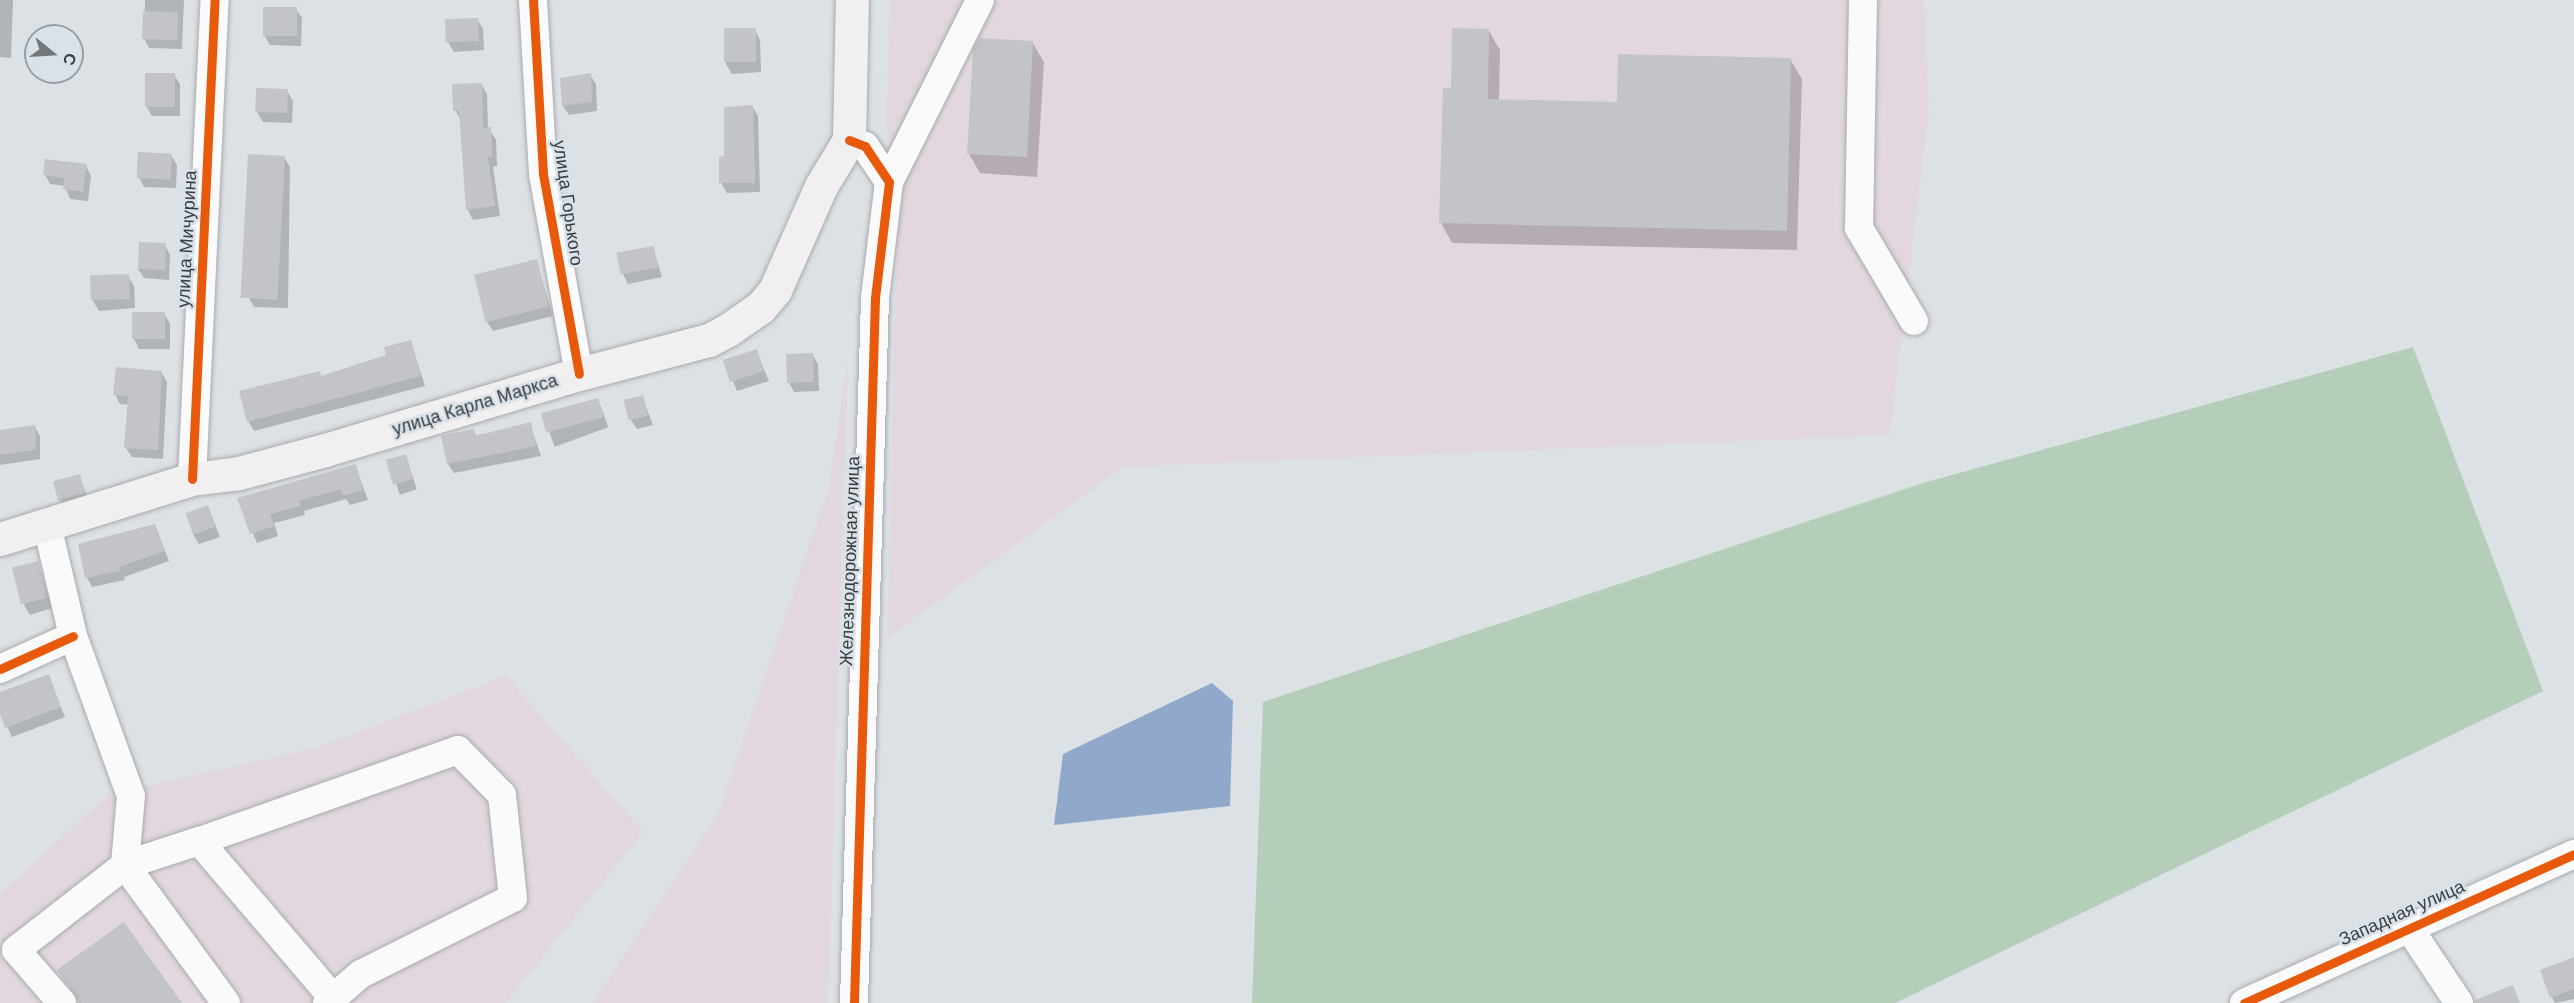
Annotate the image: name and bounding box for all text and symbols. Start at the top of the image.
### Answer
north arrow [24,24,84,84]
text: С [58,50,81,68]
street label: улица Горького [549,139,587,267]
street label: улица Мичурина [173,170,201,308]
street label: улица Карла Маркса [390,370,560,440]
street label: Железнодорожная улица [836,456,864,666]
street label: Западная улица [2336,876,2468,950]

